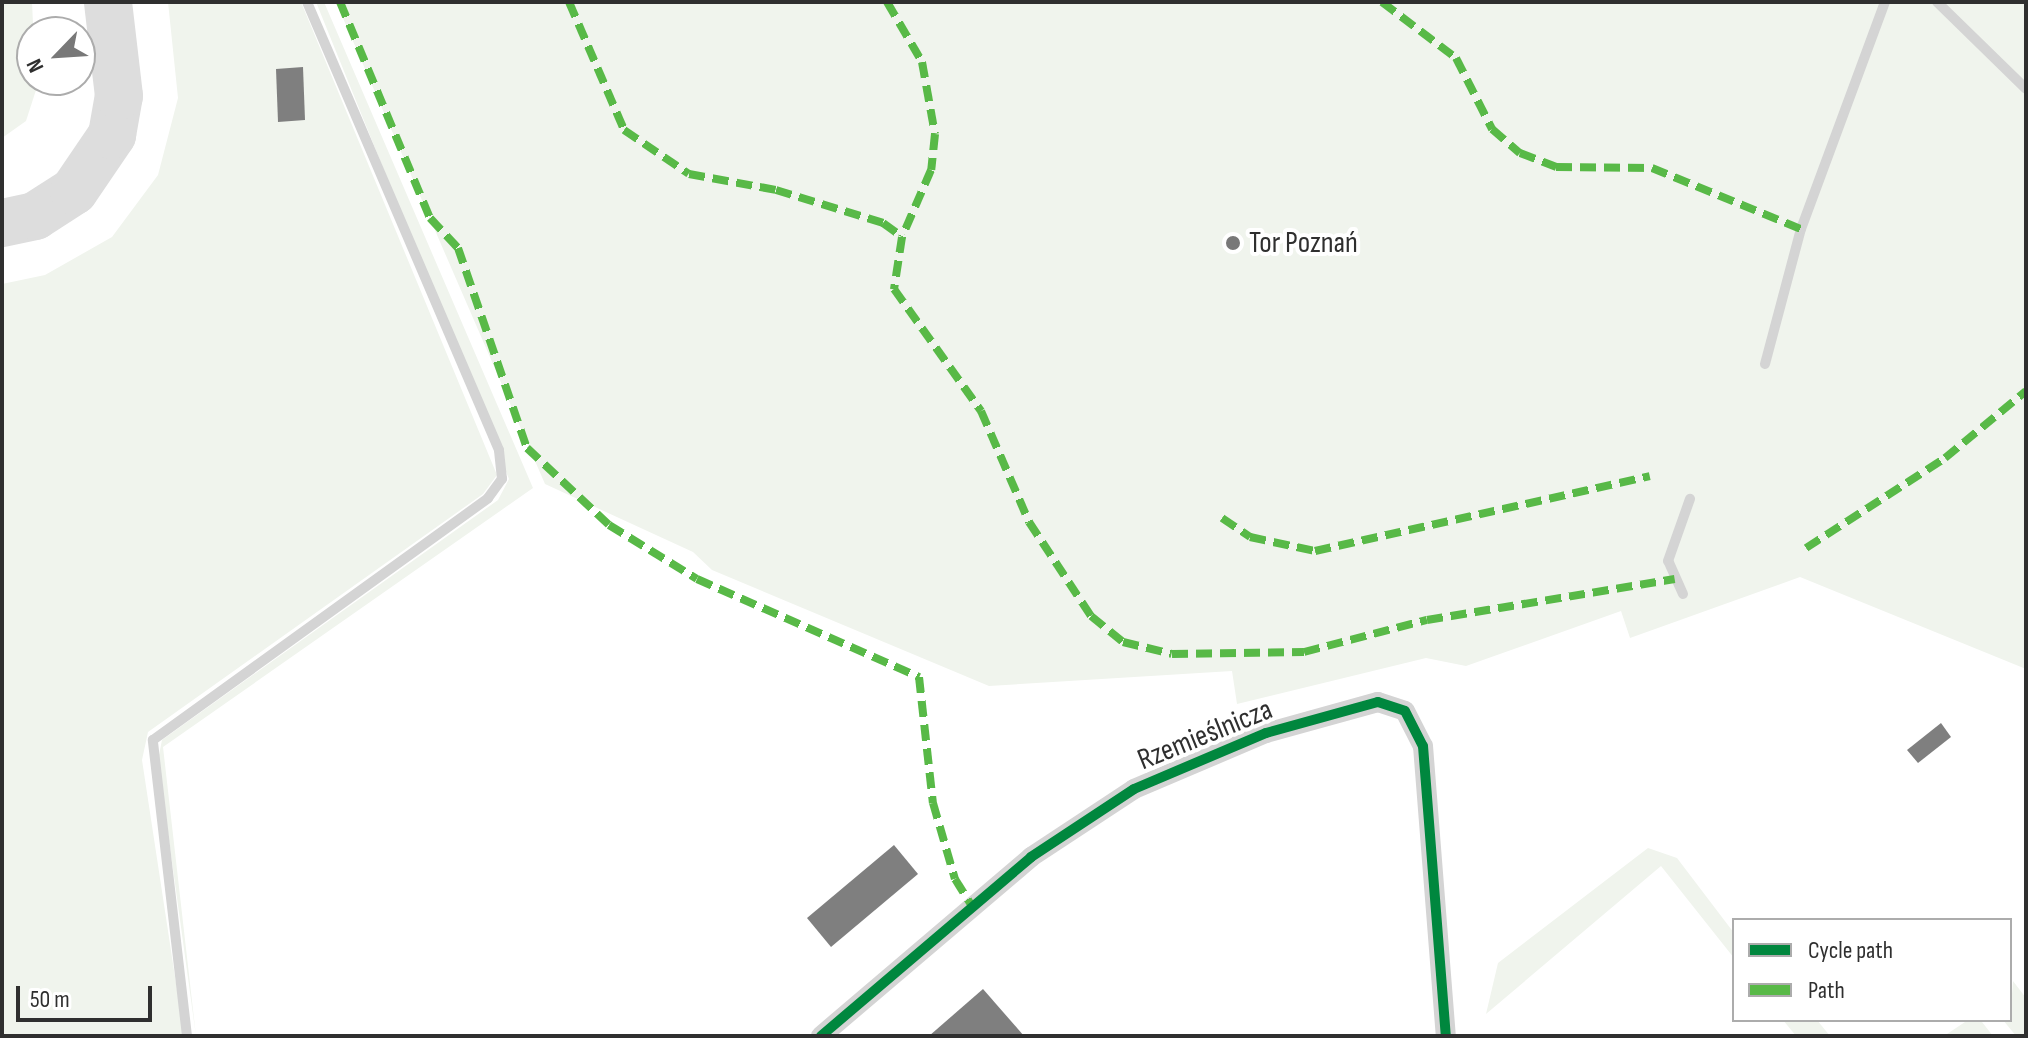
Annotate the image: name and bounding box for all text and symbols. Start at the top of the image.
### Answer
north arrow [16,16,96,96]
text: N [21,54,50,77]
place label: Tor Poznań [1249,225,1358,261]
marker: Tor Poznań [1224,234,1242,252]
street label: Rzemieślnicza [1132,692,1278,778]
legend [1732,918,2012,1022]
text: Cycle path [1808,936,1893,965]
scale bar [20,970,156,1020]
text: Path [1808,976,1845,1005]
text: 50 m [30,985,70,1014]

